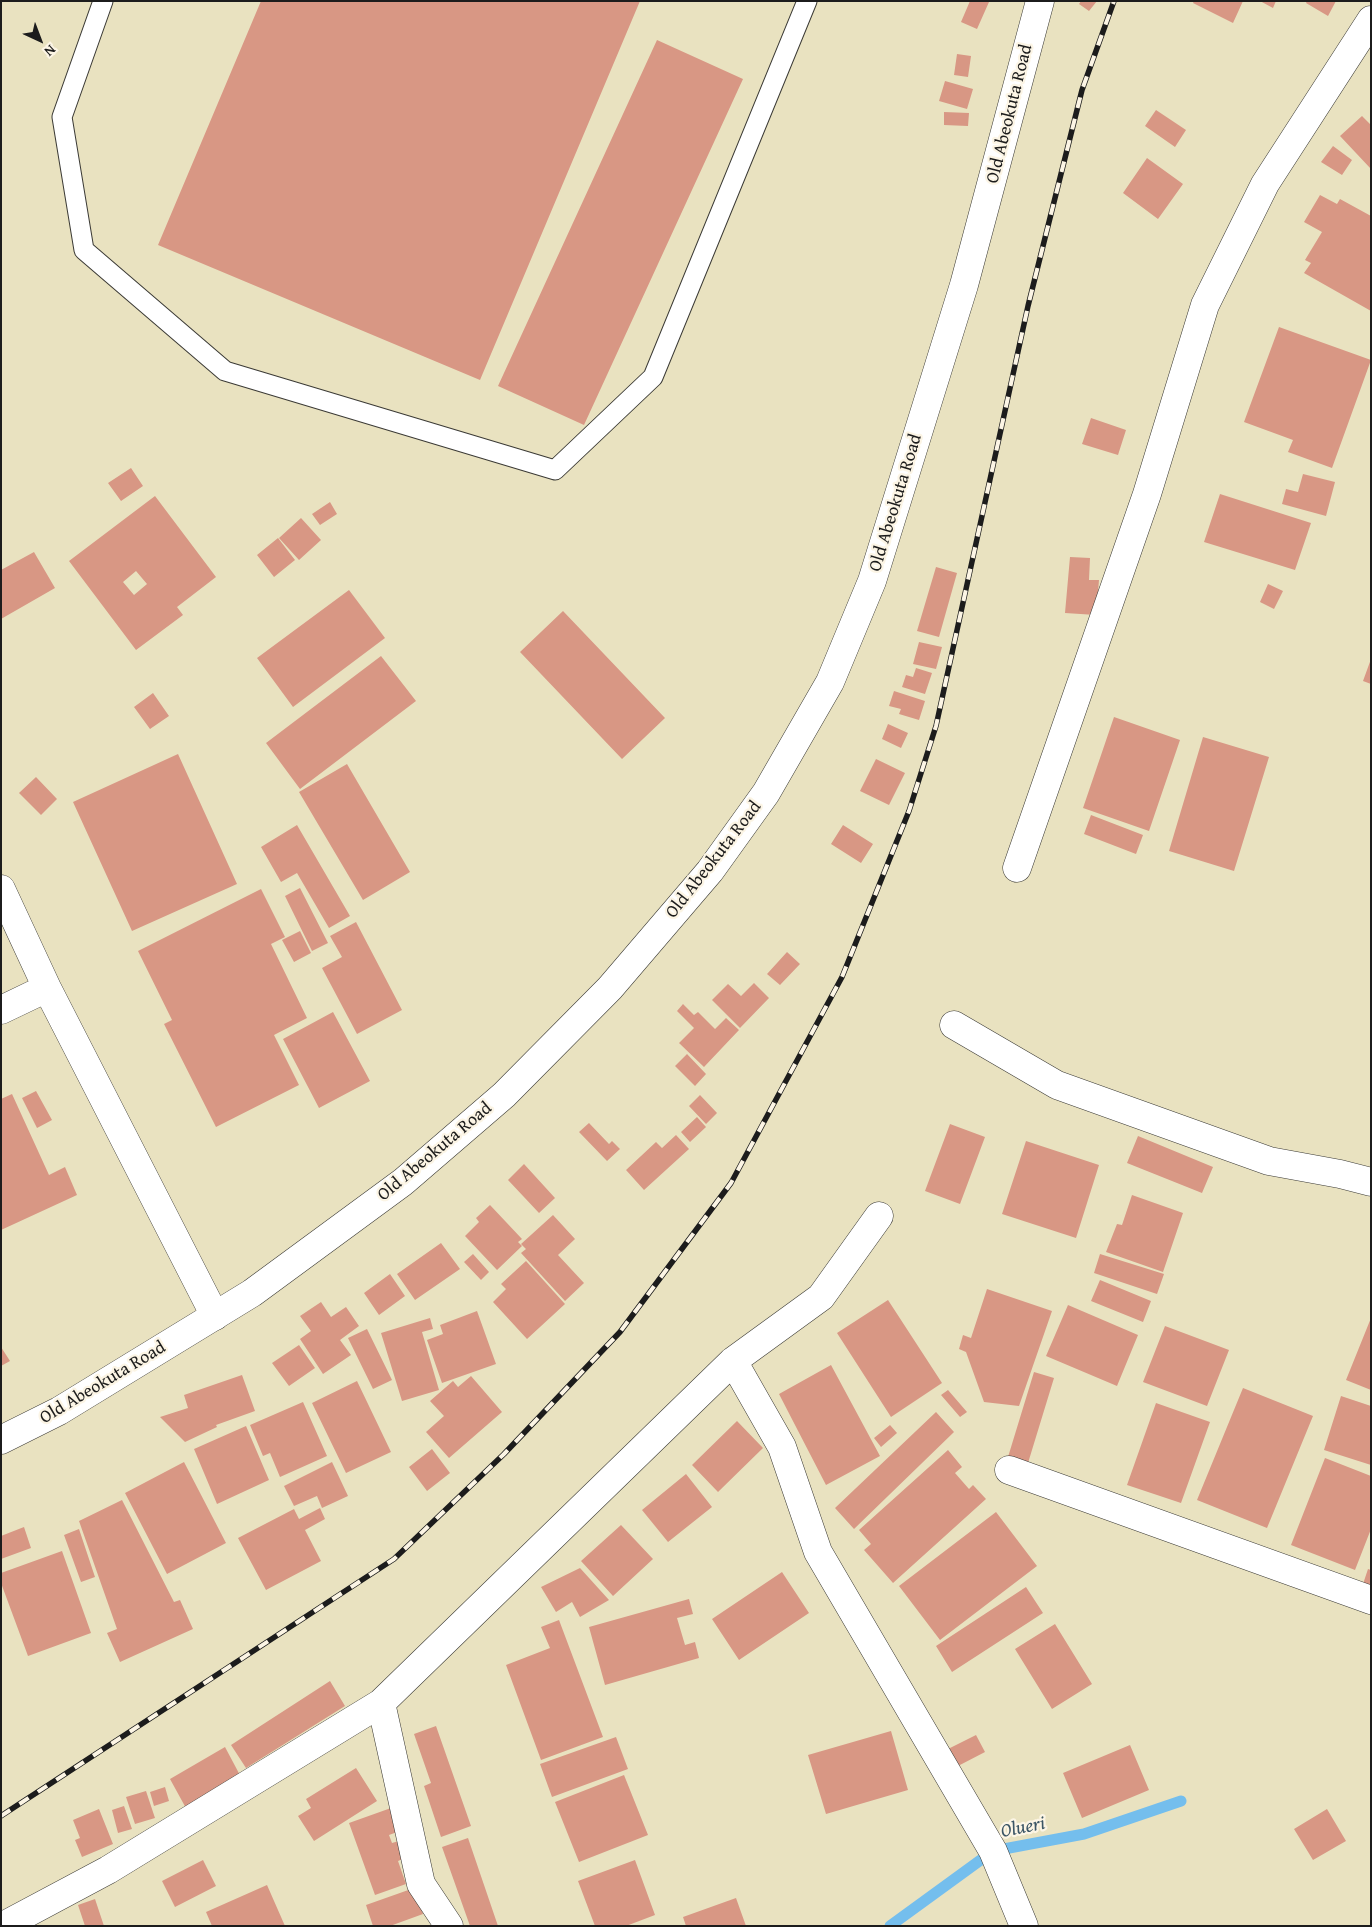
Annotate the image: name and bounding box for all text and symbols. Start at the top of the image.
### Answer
north arrow [15,15,65,65]
text: N [40,40,60,61]
street label: Old Abeokuta Road [982,42,1038,186]
street label: Old Abeokuta Road [865,432,927,574]
street label: Old Abeokuta Road [662,797,766,923]
street label: Old Abeokuta Road [373,1098,497,1206]
street label: Old Abeokuta Road [36,1337,170,1429]
water label: Olueri [999,1813,1047,1843]

